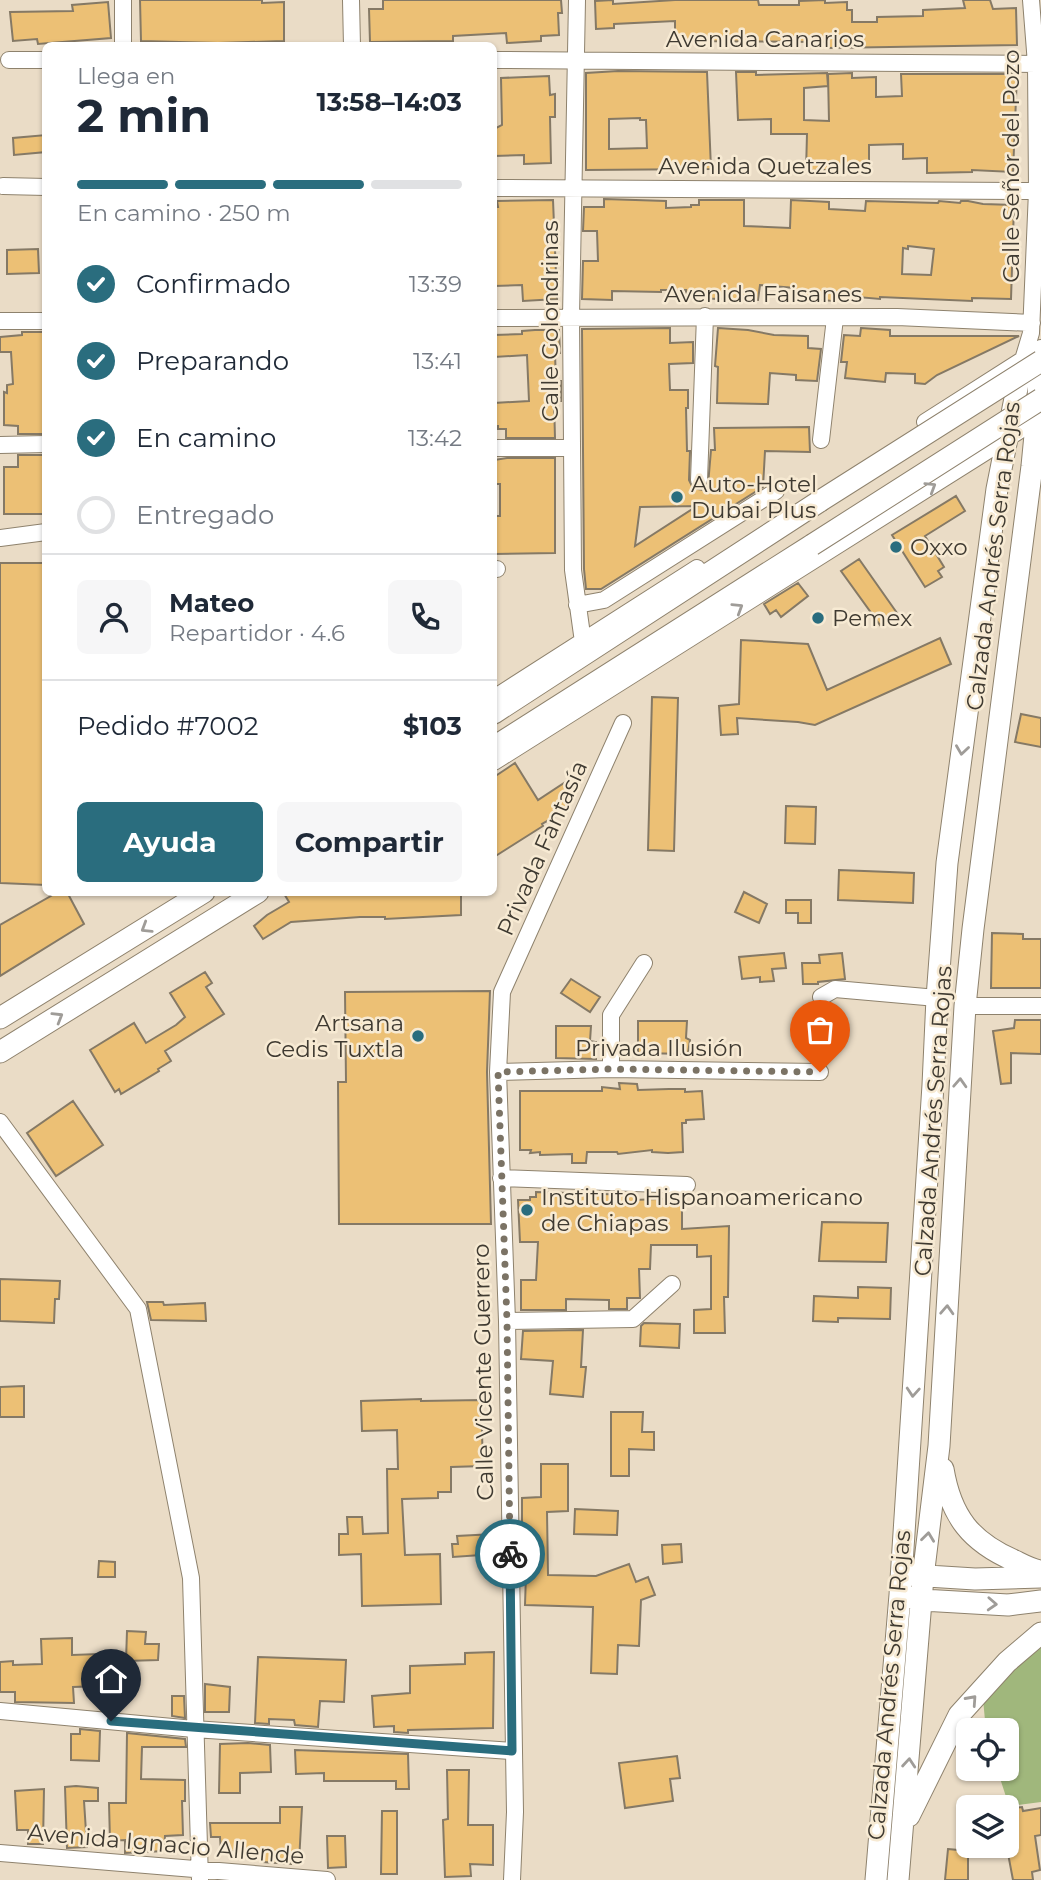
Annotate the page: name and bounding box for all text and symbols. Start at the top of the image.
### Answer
street label: Avenida Canarios [666,25,864,53]
street label: Calle Señor del Pozo [997,49,1025,283]
text: Llega en [77,62,175,90]
text: 13:58–14:03 [317,86,462,118]
text: 2 min [77,87,211,144]
street label: Avenida Quetzales [658,152,872,180]
text: En camino · 250 m [77,199,291,227]
street label: Calle Golondrinas [536,220,564,422]
icon: check [77,265,115,303]
text: Confirmado [136,268,291,300]
text: 13:39 [409,270,462,298]
street label: Avenida Faisanes [664,280,862,308]
icon: check [77,342,115,380]
text: Preparando [136,345,289,377]
text: 13:41 [413,347,462,375]
street label: Calzada Andrés Serra Rojas [960,400,1026,712]
icon: check [77,419,115,457]
text: En camino [136,422,276,454]
text: 13:42 [408,424,462,452]
place label: Auto-Hotel Dubai Plus [691,470,817,524]
one-way arrow [923,482,936,495]
marker: Auto-Hotel Dubai Plus [669,489,685,505]
text: Entregado [136,499,274,531]
place label: Oxxo [910,533,968,561]
marker: Oxxo [888,539,904,555]
button: person [77,580,151,654]
button: phone [388,580,462,654]
text: Mateo [169,587,254,619]
one-way arrow [730,603,743,616]
place label: Pemex [832,604,912,632]
marker: Pemex [810,610,826,626]
text: Repartidor · 4.6 [169,619,345,647]
text: Pedido #7002 [77,710,258,742]
text: $103 [403,710,462,742]
one-way arrow [955,744,970,756]
street label: Privada Fantasía [491,756,593,940]
button: Ayuda [77,802,263,882]
button: Compartir [277,802,462,882]
one-way arrow [140,920,153,933]
street label: Calzada Andrés Serra Rojas [908,965,958,1277]
pin [790,1000,850,1072]
place label: Artsana Cedis Tuxtla [266,1009,404,1063]
icon: bag [801,1011,839,1049]
one-way arrow [51,1012,64,1025]
marker: Artsana Cedis Tuxtla [410,1028,426,1044]
street label: Privada Ilusión [575,1034,743,1062]
one-way arrow [953,1077,968,1088]
place label: Instituto Hispanoamericano de Chiapas [541,1183,863,1237]
marker: Instituto Hispanoamericano de Chiapas [519,1202,535,1218]
street label: Calle Vicente Guerrero [467,1243,499,1501]
one-way arrow [939,1304,954,1315]
one-way arrow [906,1387,921,1398]
courier [475,1519,545,1589]
street label: Calzada Andrés Serra Rojas [861,1529,917,1841]
one-way arrow [921,1531,936,1542]
icon: bike [491,1535,529,1573]
one-way arrow [987,1596,998,1611]
pin [81,1649,141,1721]
icon: home [92,1660,130,1698]
one-way arrow [964,1695,976,1708]
map controls [956,1718,1019,1858]
button: locate [956,1718,1019,1781]
one-way arrow [901,1758,916,1769]
button: layers [956,1795,1019,1858]
street label: Avenida Ignacio Allende [26,1818,306,1870]

